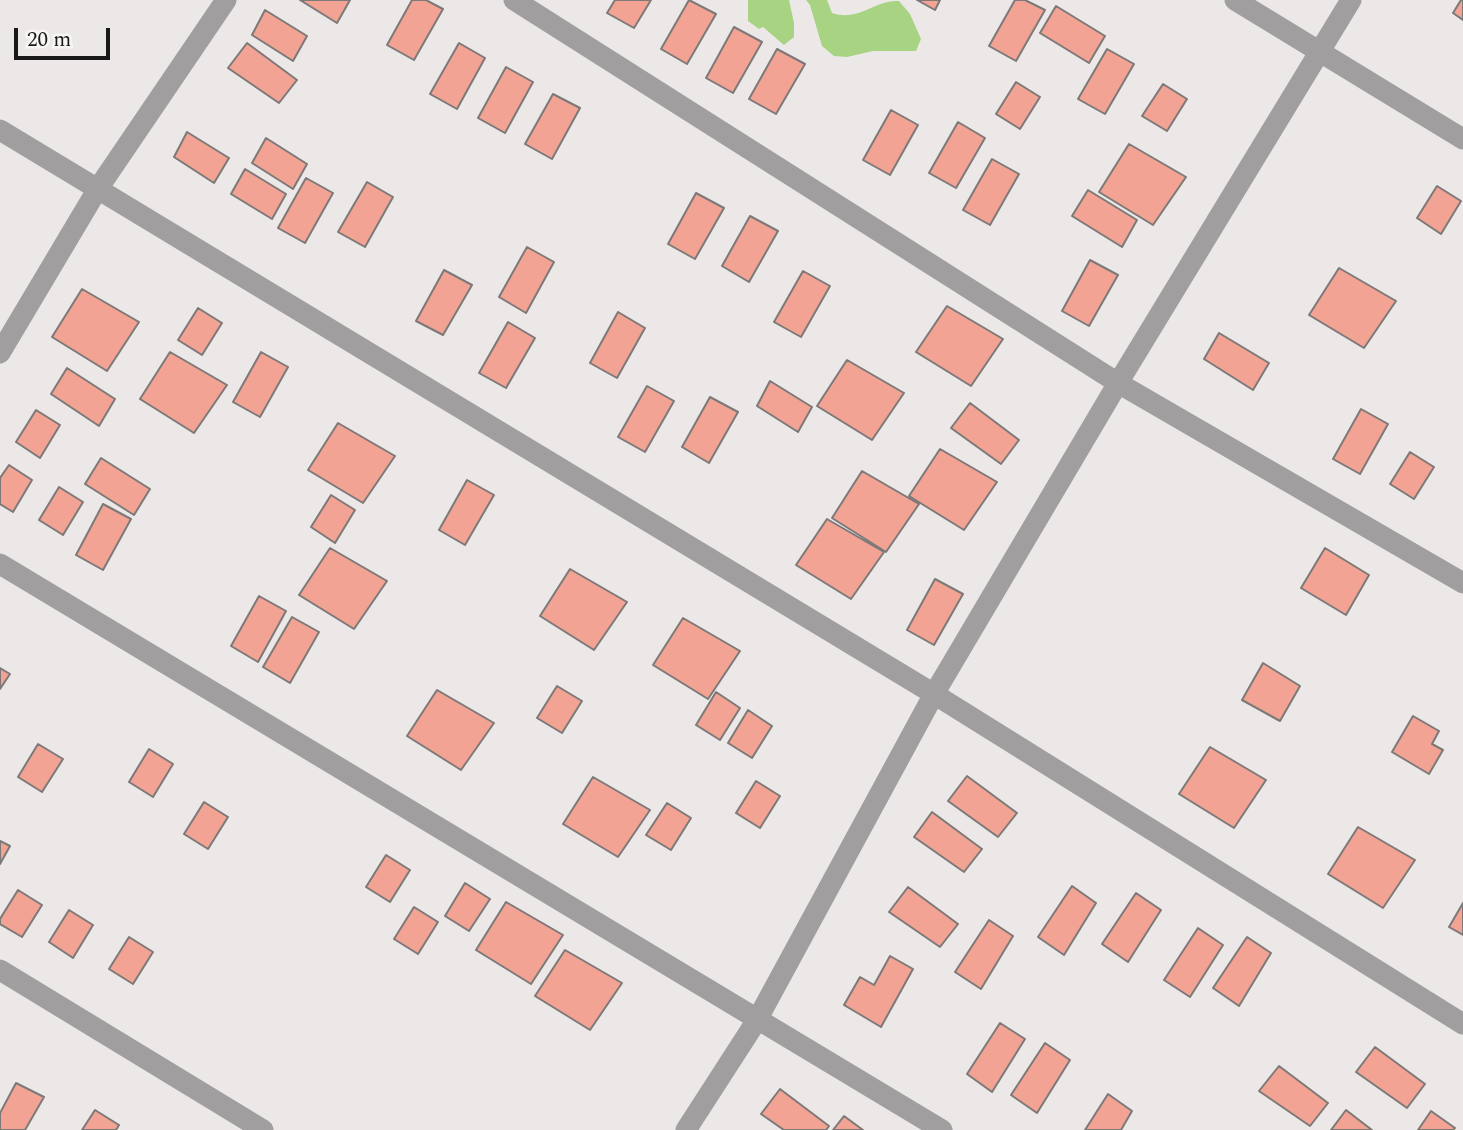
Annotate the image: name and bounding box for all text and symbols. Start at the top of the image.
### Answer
scale bar [18,14,114,58]
text: 20 m [27,24,71,56]

